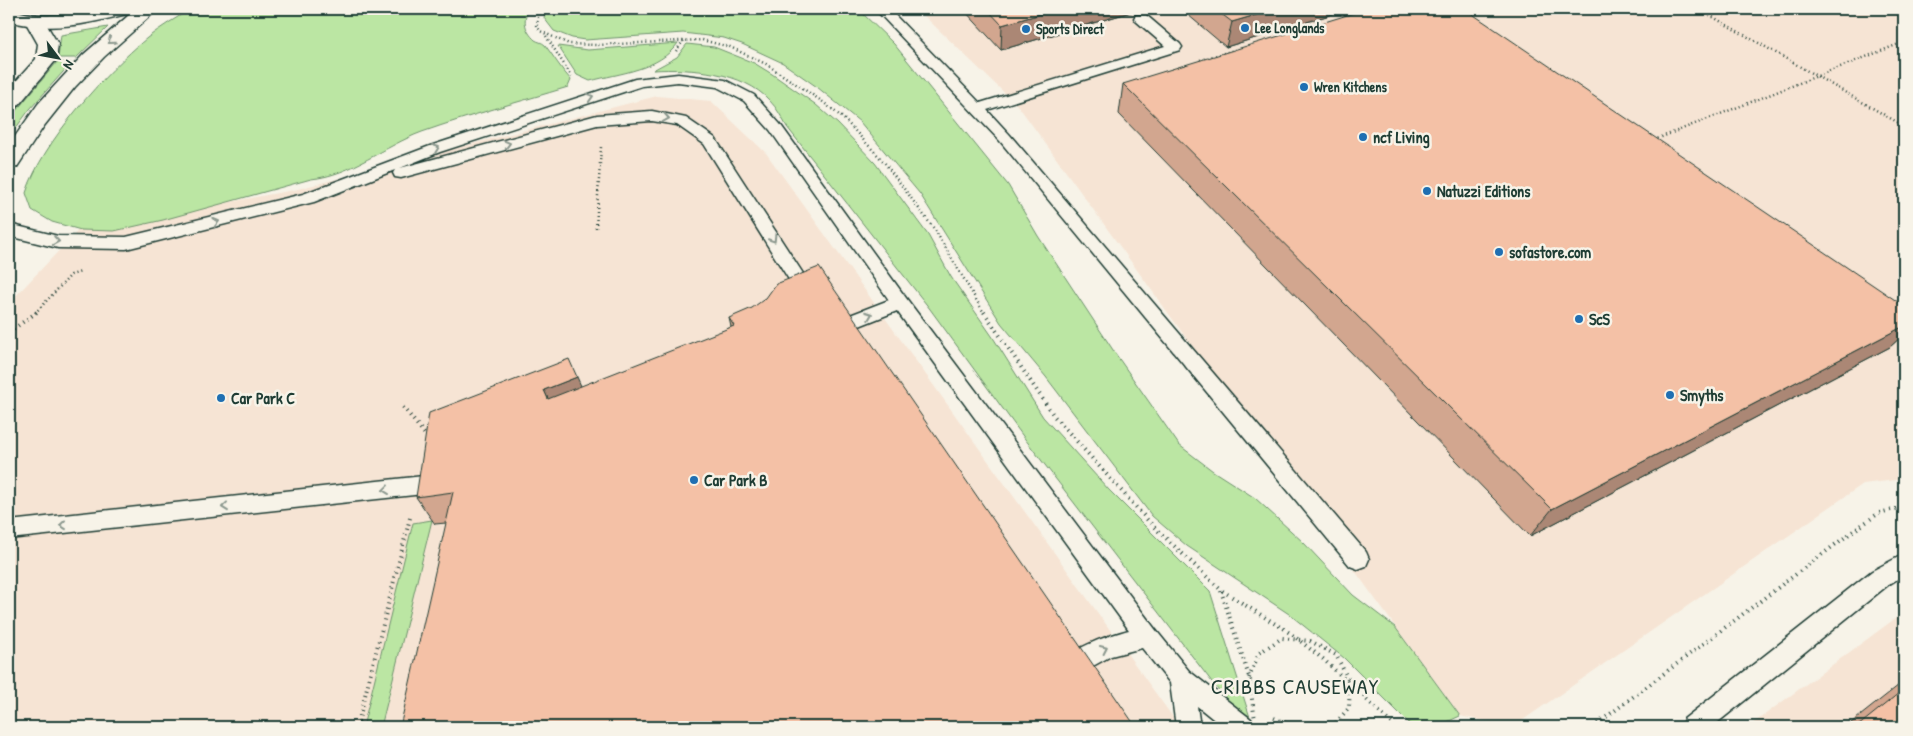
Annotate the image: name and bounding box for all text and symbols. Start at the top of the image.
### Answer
place label: Lee Longlands [1255,18,1325,39]
place label: Sports Direct [1036,19,1105,40]
marker: Lee Longlands [1239,22,1251,34]
marker: Sports Direct [1020,23,1032,35]
north arrow [32,32,82,82]
one-way arrow [108,35,117,43]
text: N [59,57,79,74]
place label: Wren Kitchens [1314,77,1388,96]
marker: Wren Kitchens [1298,81,1310,93]
one-way arrow [586,93,594,103]
one-way arrow [662,112,670,123]
place label: ncf Living [1373,126,1430,149]
marker: ncf Living [1357,131,1369,143]
one-way arrow [503,139,512,150]
one-way arrow [431,144,440,154]
place label: Natuzzi Editions [1437,180,1531,202]
marker: Natuzzi Editions [1421,185,1433,197]
one-way arrow [212,217,221,228]
one-way arrow [766,234,776,243]
one-way arrow [53,235,61,246]
place label: sofastore.com [1509,241,1591,263]
marker: sofastore.com [1493,246,1505,258]
place label: ScS [1589,308,1611,330]
one-way arrow [864,311,873,321]
marker: ScS [1573,313,1585,325]
place label: Smyths [1680,384,1724,407]
place label: Car Park C [231,387,295,409]
marker: Smyths [1664,389,1676,401]
marker: Car Park C [215,392,227,404]
place label: Car Park B [704,469,767,491]
marker: Car Park B [688,474,700,486]
one-way arrow [382,484,390,495]
one-way arrow [220,501,228,512]
one-way arrow [59,519,67,530]
one-way arrow [1099,645,1108,655]
district label: CRIBBS CAUSEWAY [1211,671,1379,701]

